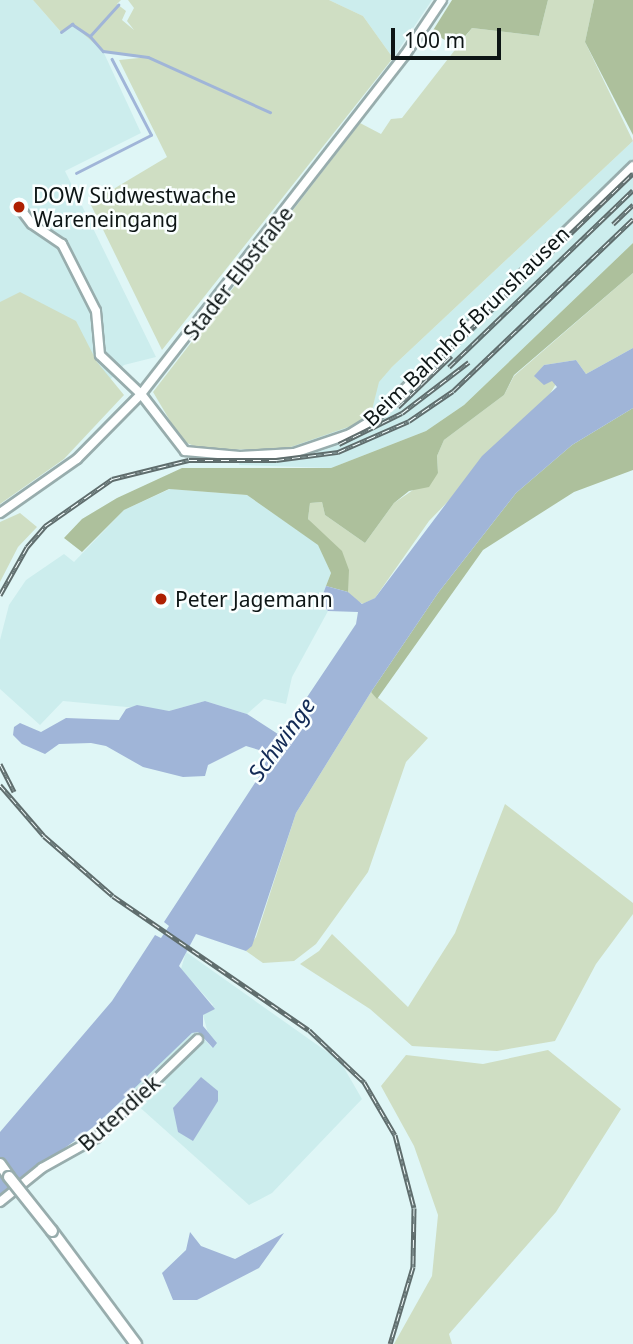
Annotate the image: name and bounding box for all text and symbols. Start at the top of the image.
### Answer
scale bar [395,14,505,58]
text: 100 m [404,26,465,54]
place label: DOW Südwestwache Wareneingang [33,182,236,232]
marker: DOW Südwestwache Wareneingang [11,199,27,215]
street label: Stader Elbstraße [178,201,298,345]
street label: Beim Bahnhof Brunshausen [358,221,574,431]
place label: Peter Jagemann [175,586,333,612]
marker: Peter Jagemann [153,591,169,607]
water label: Schwinge [242,692,320,786]
street label: Butendiek [73,1070,165,1156]

